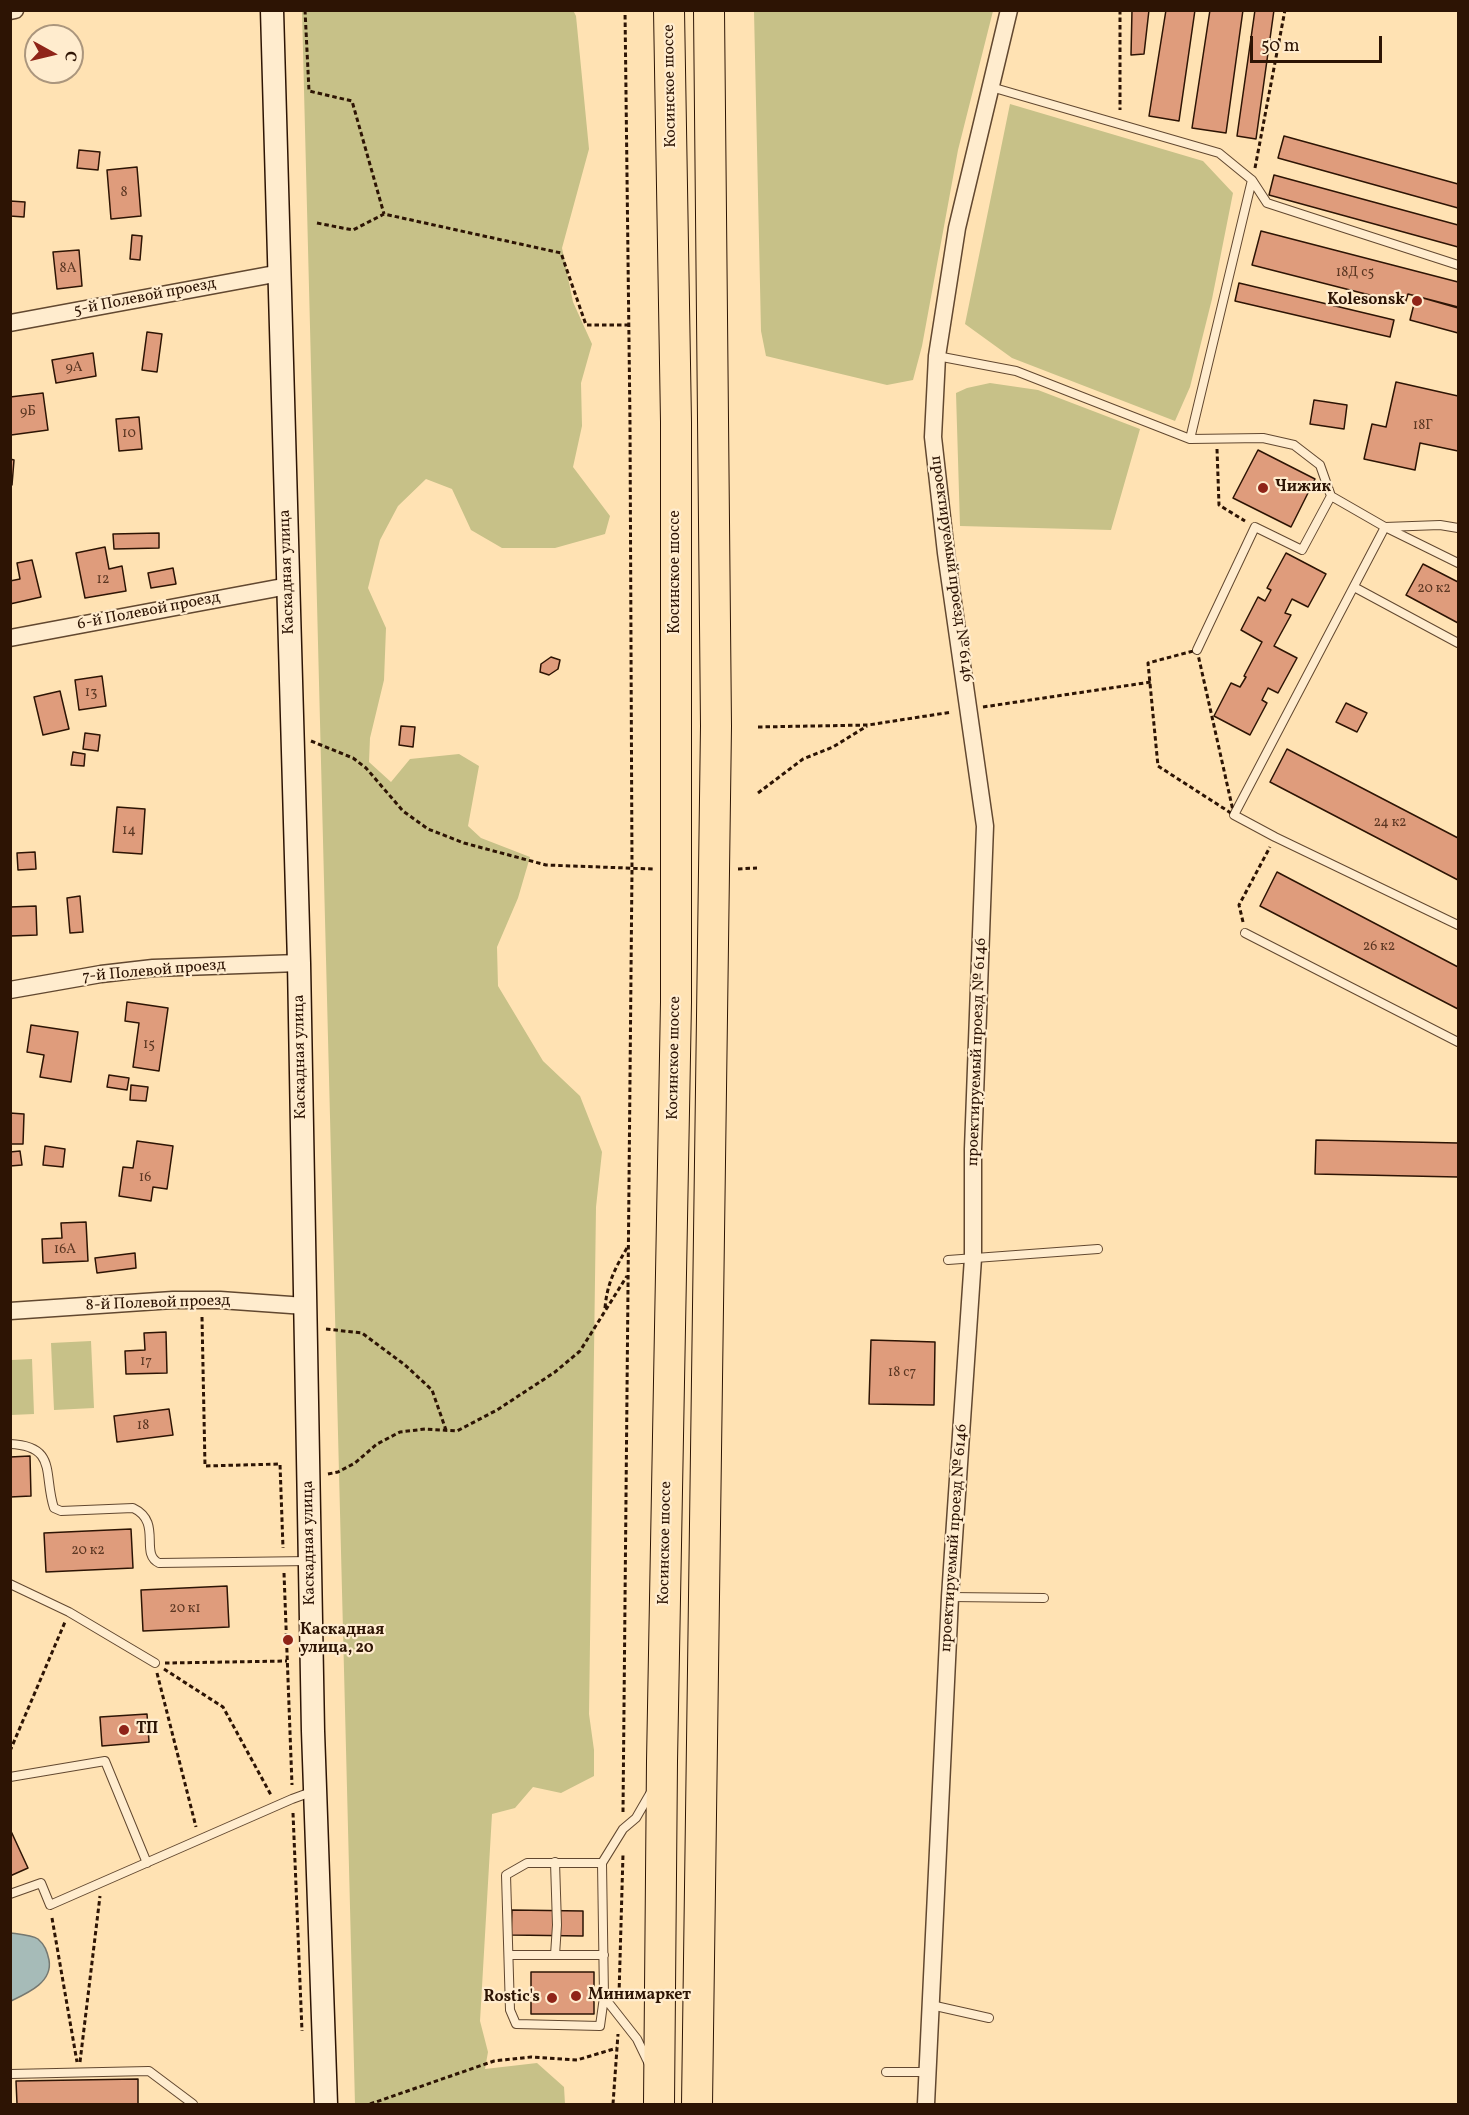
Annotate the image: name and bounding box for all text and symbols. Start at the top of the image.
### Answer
north arrow [24,24,84,84]
street label: Косинское шоссе [660,24,682,148]
scale bar [1253,24,1385,62]
text: 50 m [1261,34,1300,59]
text: С [58,50,81,63]
house number: 8 [120,185,128,201]
house number: 8А [60,261,76,277]
house number: 18Д с5 [1336,265,1374,281]
street label: 5-й Полевой проезд [72,275,218,321]
place label: Kolesonsk [1327,291,1405,311]
marker: Kolesonsk [1410,294,1424,308]
house number: 9А [65,360,83,376]
house number: 9Б [20,404,36,420]
house number: 18Г [1413,418,1433,434]
house number: 10 [122,426,136,442]
street label: проектируемый проезд № 6146 [926,454,976,684]
place label: Чижик [1275,478,1331,498]
marker: Чижик [1256,481,1270,495]
street label: Каскадная улица [276,509,300,635]
street label: Косинское шоссе [666,510,686,634]
house number: 12 [97,572,109,588]
house number: 20 к2 [1417,581,1451,597]
street label: 6-й Полевой проезд [76,589,222,635]
house number: 13 [85,685,97,701]
house number: 24 к2 [1373,815,1407,831]
house number: 14 [122,823,136,839]
street label: проектируемый проезд № 6146 [964,937,992,1167]
house number: 26 к2 [1363,939,1395,955]
street label: 7-й Полевой проезд [82,956,226,988]
street label: Каскадная улица [290,994,312,1120]
street label: Косинское шоссе [664,996,686,1120]
house number: 15 [143,1037,155,1053]
house number: 16 [139,1170,151,1186]
house number: 16А [54,1242,76,1258]
street label: 8-й Полевой проезд [85,1292,231,1316]
house number: 17 [140,1354,152,1370]
house number: 18 с7 [888,1365,916,1381]
house number: 18 [137,1418,149,1434]
street label: проектируемый проезд № 6146 [937,1423,973,1653]
street label: Каскадная улица [299,1480,321,1606]
street label: Косинское шоссе [655,1481,677,1605]
house number: 20 к2 [71,1543,105,1559]
house number: 20 к1 [169,1601,201,1617]
place label: Каскадная улица, 20 [300,1621,384,1659]
marker: Каскадная улица, 20 [281,1633,295,1647]
place label: ТП [136,1720,158,1740]
marker: ТП [117,1723,131,1737]
place label: Минимаркет [588,1986,691,2006]
place label: Rostic's [484,1988,540,2008]
marker: Минимаркет [569,1989,583,2003]
marker: Rostic's [545,1991,559,2005]

